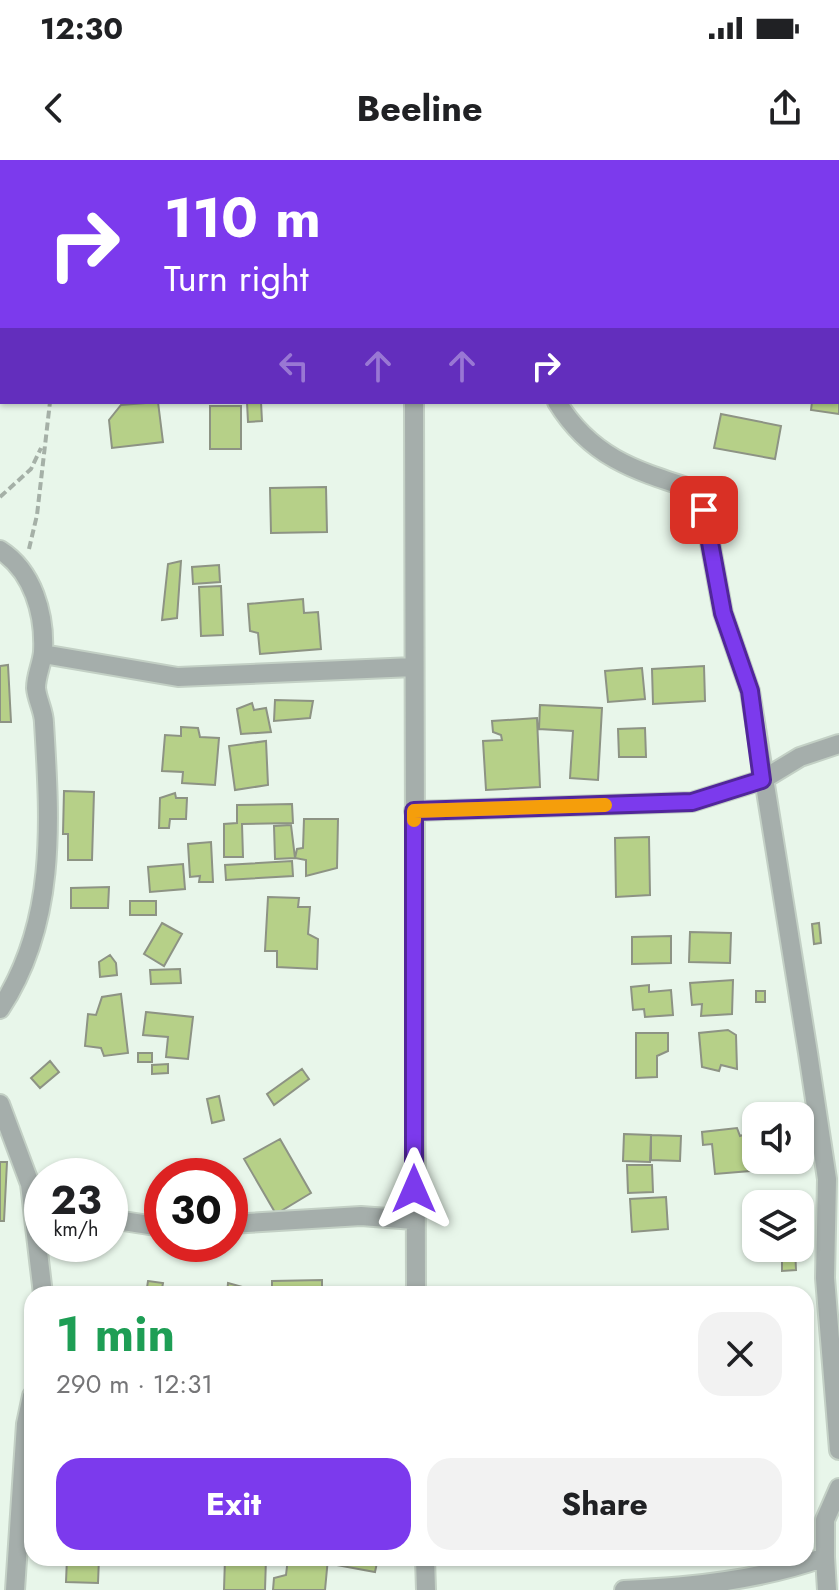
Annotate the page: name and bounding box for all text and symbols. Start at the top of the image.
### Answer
text: 12:30 [40,7,123,50]
text: Beeline [356,82,483,134]
icon: back [32,86,76,130]
icon: share [763,86,807,130]
text: 110 m [164,177,321,258]
icon: right [32,192,136,296]
text: Turn right [164,252,309,304]
icon: left [272,344,316,388]
icon: ahead [356,344,400,388]
icon: ahead [440,344,484,388]
icon: right [524,344,568,388]
pin [670,476,738,544]
icon: arrive [682,488,726,532]
map controls [742,1102,814,1262]
button: sound [742,1102,814,1174]
position arrow [372,1147,456,1231]
speed limit sign: 30 [144,1158,248,1262]
text: 23 [50,1171,102,1229]
button: layers [742,1190,814,1262]
text: km/h [53,1215,99,1244]
text: 1 min [56,1300,175,1369]
button: close [698,1312,782,1396]
text: 290 m · 12:31 [56,1365,213,1403]
button: Exit [56,1458,411,1550]
button: Share [427,1458,782,1550]

